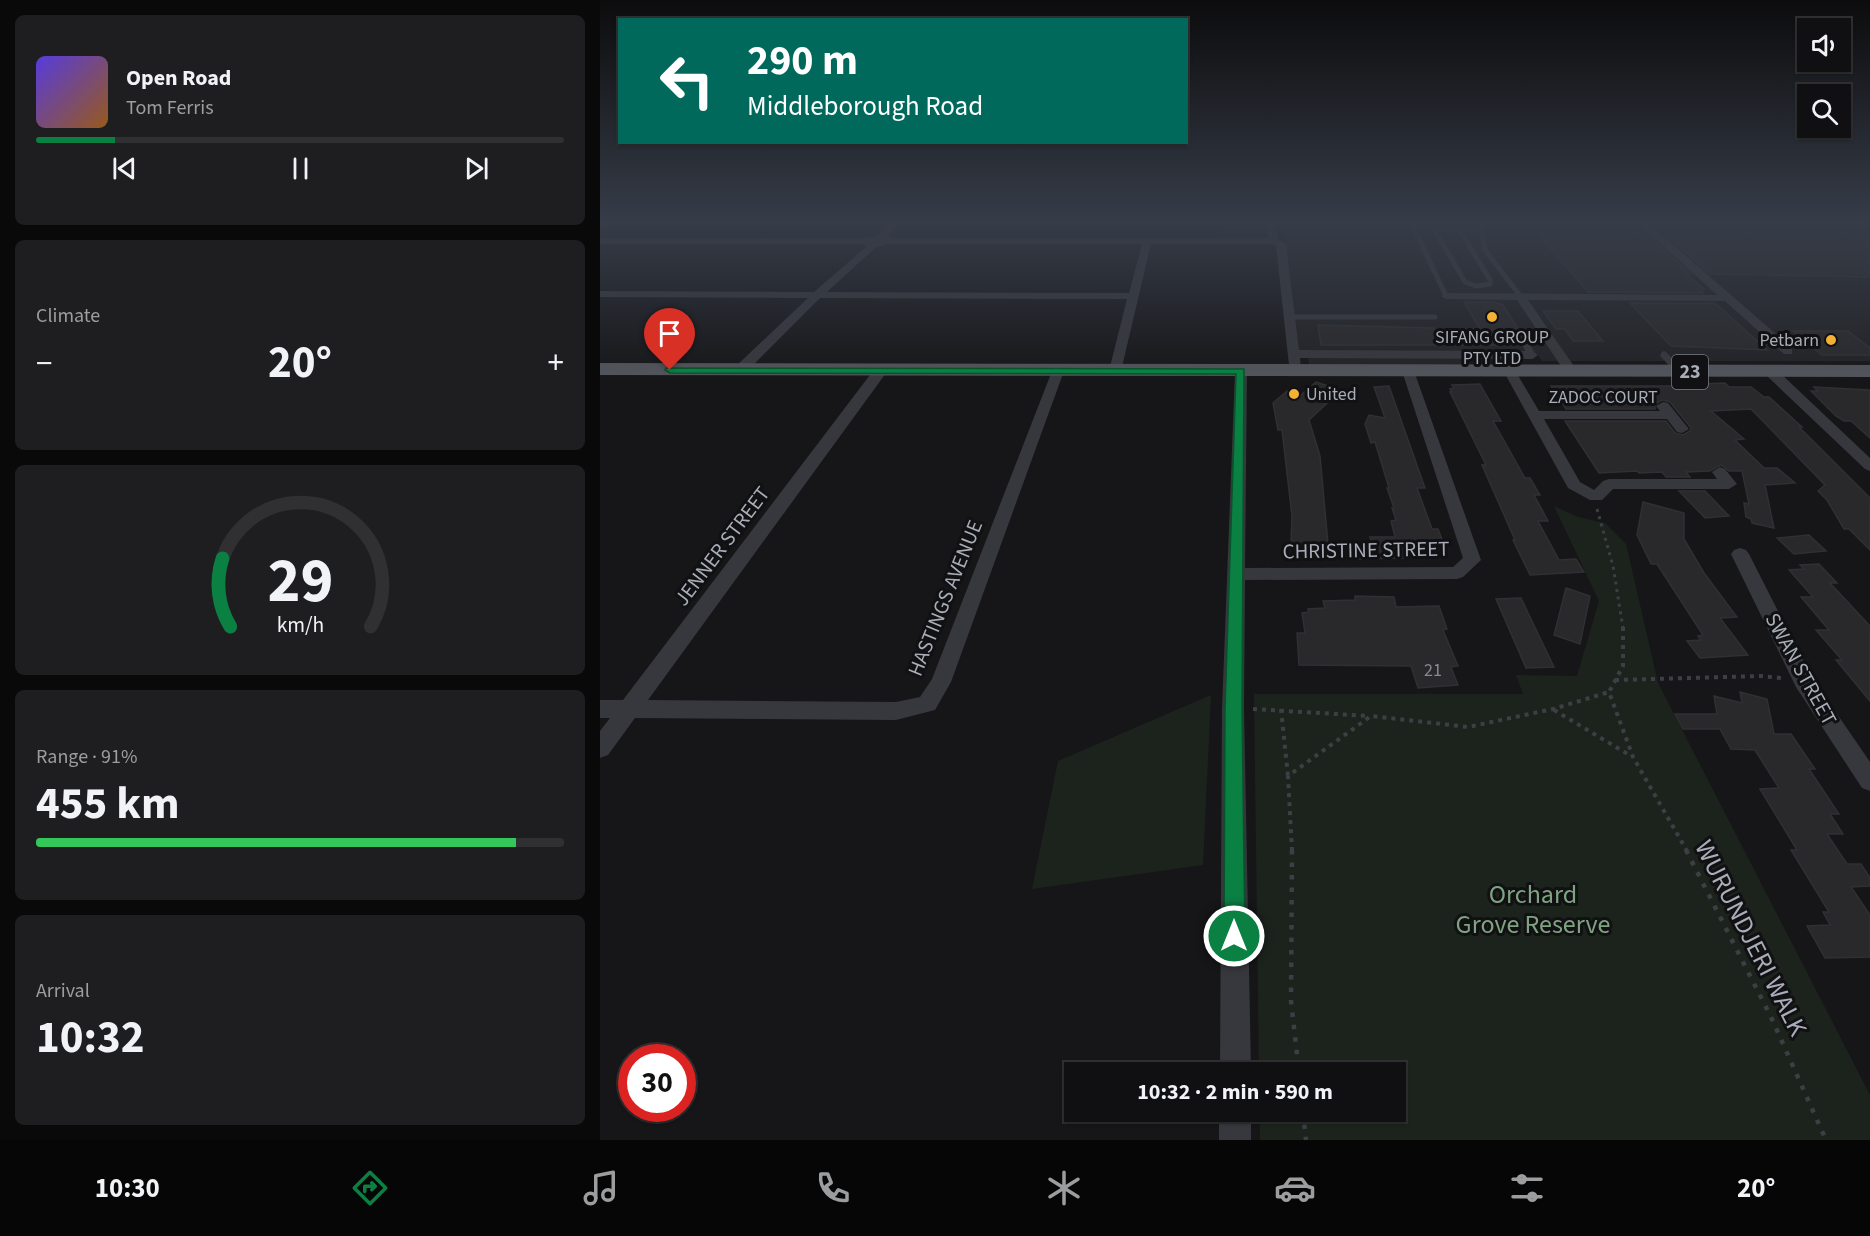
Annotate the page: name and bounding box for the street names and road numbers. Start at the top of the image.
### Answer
road number: 23 [1672,355,1708,389]
street label: ZADOC COURT [1548,385,1658,410]
street label: JENNER STREET [667,480,777,612]
street label: HASTINGS AVENUE [900,516,990,680]
street label: CHRISTINE STREET [1282,534,1450,566]
street label: SWAN STREET [1758,607,1844,731]
street label: WURUNDJERI WALK [1686,833,1816,1043]

